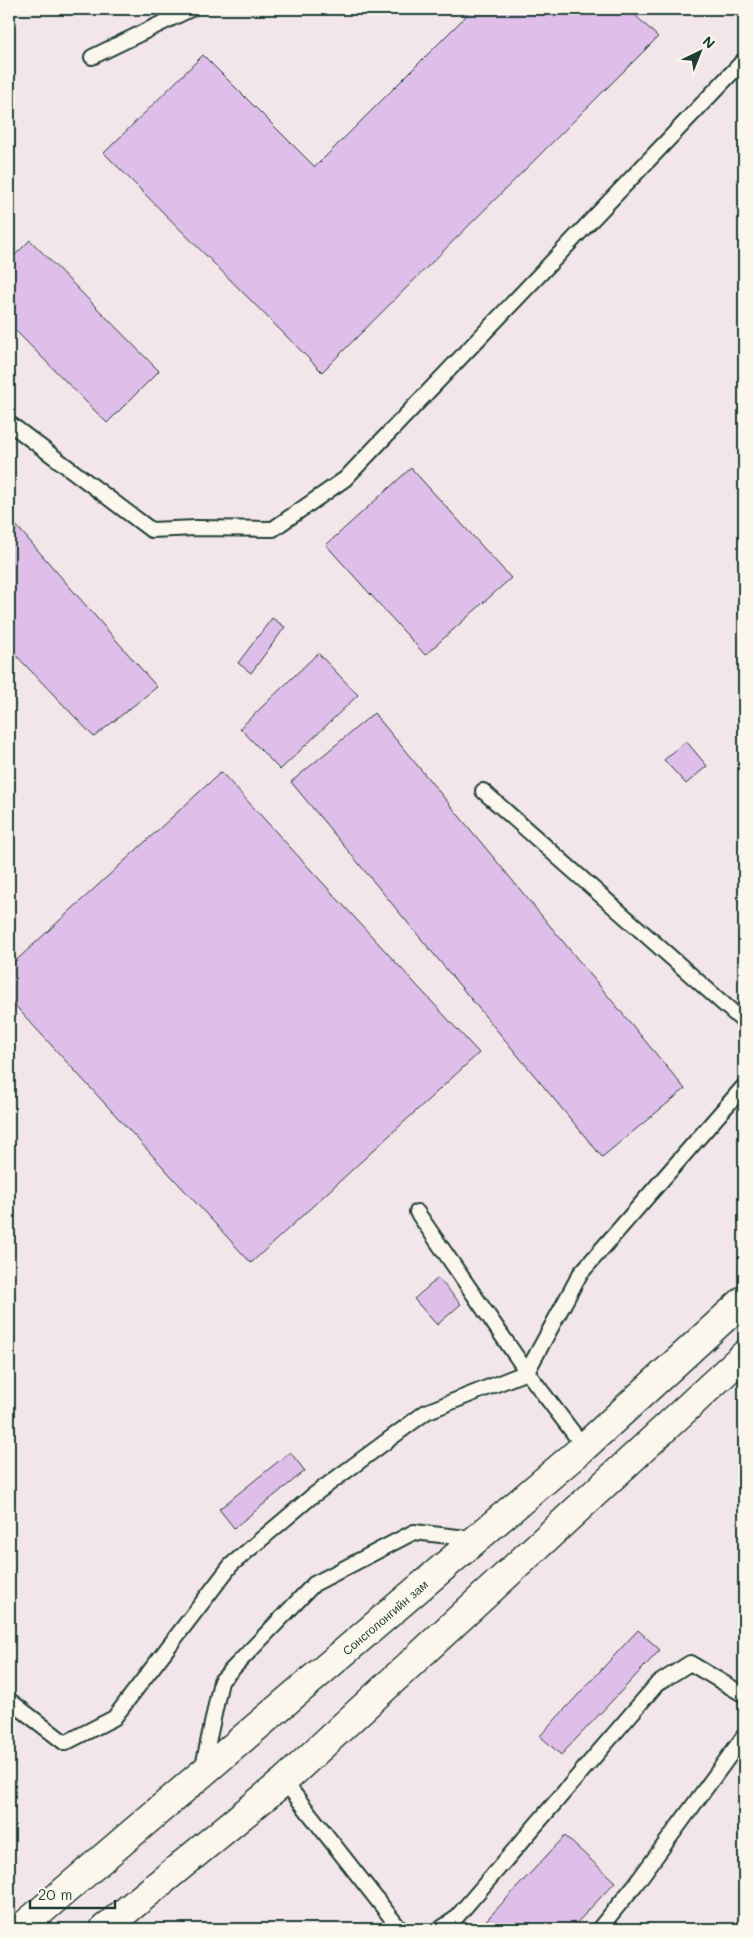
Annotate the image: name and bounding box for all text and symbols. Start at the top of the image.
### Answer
north arrow [676,28,726,78]
text: N [699,32,720,53]
street label: Сонсголонгийн зам [339,1576,431,1658]
scale bar [30,1878,115,1910]
text: 20 m [38,1884,72,1904]

